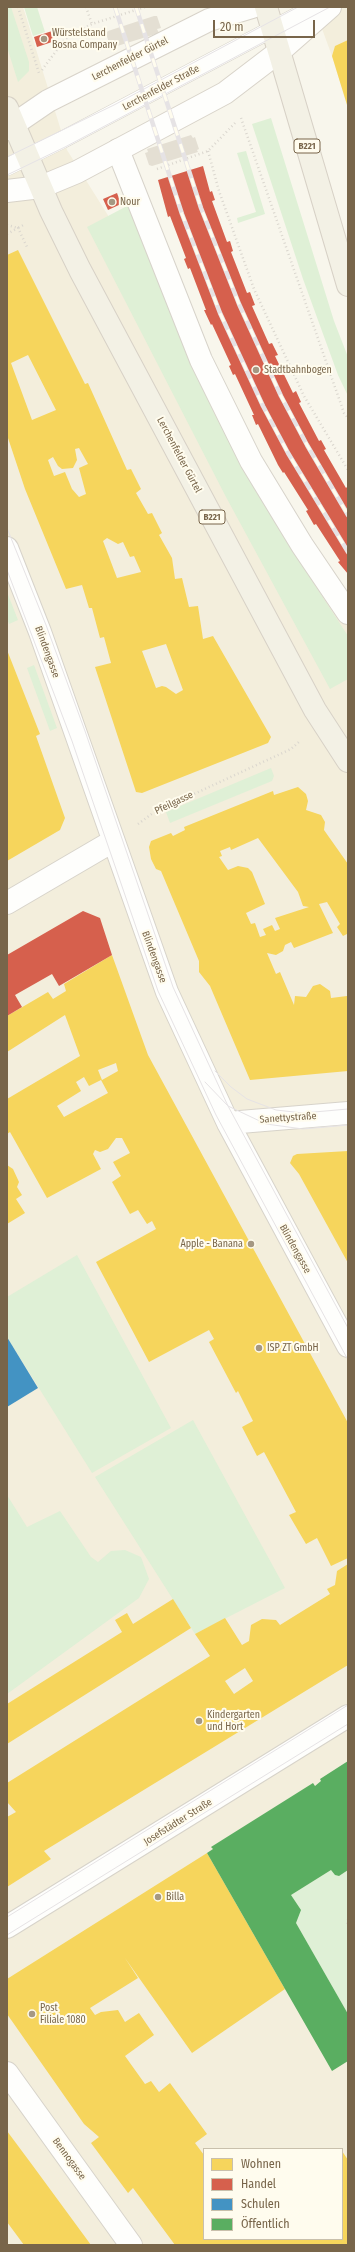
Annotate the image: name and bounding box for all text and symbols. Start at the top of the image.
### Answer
scale bar [215,12,317,38]
text: 20 m [220,20,244,34]
place label: Würstelstand Bosna Company [52,27,117,50]
marker: Würstelstand Bosna Company [39,34,49,44]
street label: Lerchenfelder Gürtel [90,35,170,83]
street label: Lerchenfelder Straße [121,63,201,113]
road number: B221 [294,139,320,153]
place label: Nour [120,196,140,208]
marker: Nour [107,197,117,207]
place label: Stadtbahnbogen [264,364,332,376]
marker: Stadtbahnbogen [251,365,261,375]
street label: Lerchenfelder Gürtel [154,415,204,495]
road number: B221 [199,510,225,524]
street label: Blindengasse [32,624,62,680]
street label: Pfeilgasse [153,789,195,817]
street label: Blindengasse [139,929,169,985]
street label: Sanettystraße [259,1110,317,1126]
street label: Blindengasse [277,1222,313,1276]
place label: Apple - Banana [180,1238,243,1250]
marker: Apple - Banana [246,1239,256,1249]
place label: ISP ZT GmbH [267,1342,319,1354]
marker: ISP ZT GmbH [254,1343,264,1353]
place label: Kindergarten und Hort [207,1709,260,1732]
marker: Kindergarten und Hort [194,1716,204,1726]
street label: Josefstädter Straße [142,1796,214,1848]
place label: Billa [166,1891,184,1903]
marker: Billa [153,1892,163,1902]
place label: Post Filiale 1080 [40,2002,86,2026]
marker: Post Filiale 1080 [27,2009,37,2019]
street label: Bennogasse [50,2136,88,2182]
legend [203,2148,343,2240]
text: Wohnen [241,2157,281,2171]
text: Handel [241,2177,276,2191]
text: Schulen [241,2197,280,2211]
text: Öffentlich [241,2217,289,2231]

